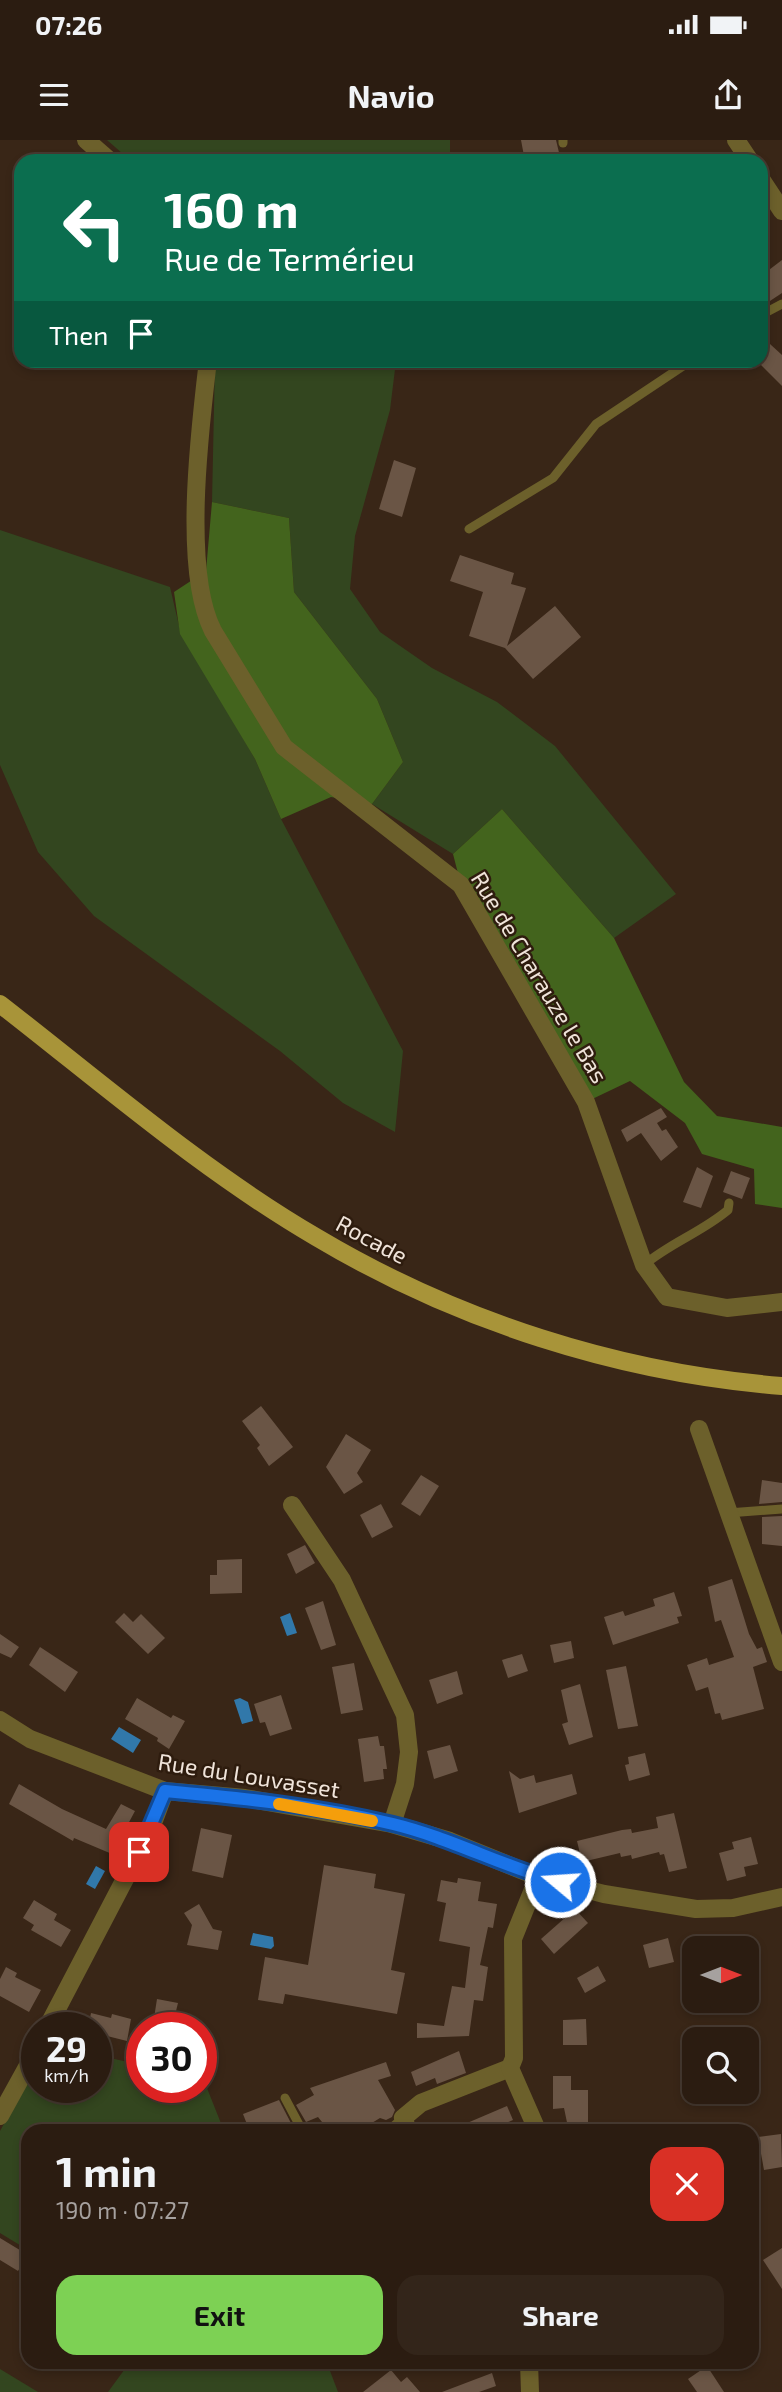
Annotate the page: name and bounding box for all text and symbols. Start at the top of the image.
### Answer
text: 07:26 [35,9,102,40]
icon: menu [35,76,73,114]
text: Navio [347,76,435,114]
icon: share [709,76,747,114]
text: 160 m [164,179,299,238]
icon: left [49,182,140,273]
text: Rue de Termérieu [164,239,415,277]
icon: arrive [122,315,160,353]
text: Then [49,319,108,350]
street label: Rue de Charauze le Bas [466,866,614,1088]
street label: Rocade [332,1209,412,1269]
street label: Rue du Louvasset [156,1747,342,1803]
pin [109,1822,169,1882]
icon: arrive [120,1833,158,1871]
position arrow [523,1845,597,1919]
north arrow [682,1936,760,2012]
map controls [682,1936,759,2104]
speed limit sign: 30 [126,2012,217,2103]
text: 29 [46,2027,87,2069]
button: search [682,2027,759,2104]
text: km/h [44,2064,89,2086]
text: 1 min [56,2145,157,2195]
button: close [650,2147,724,2221]
text: 190 m · 07:27 [56,2196,189,2224]
button: Exit [56,2275,383,2355]
button: Share [397,2275,724,2355]

